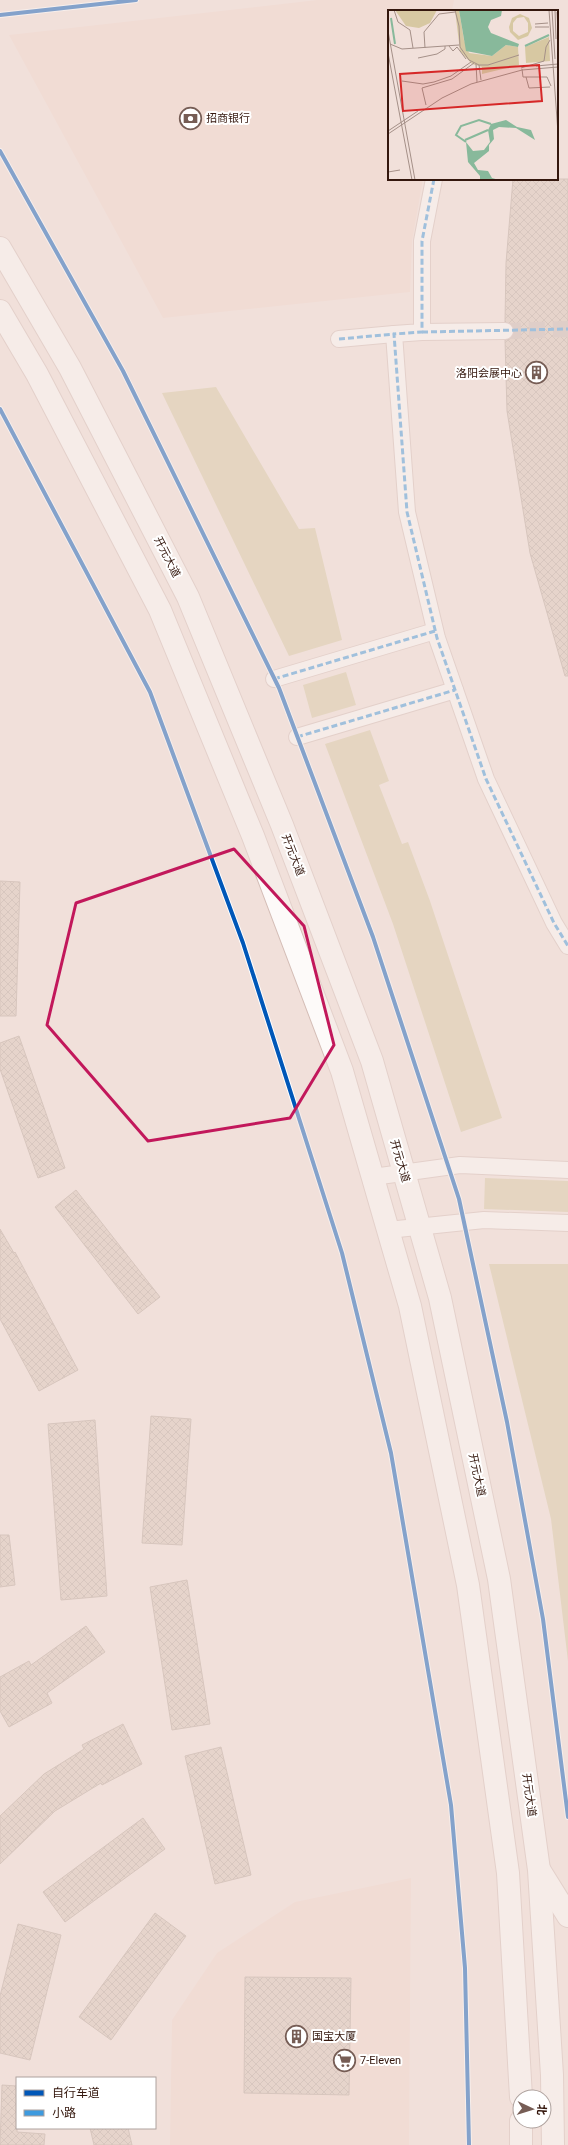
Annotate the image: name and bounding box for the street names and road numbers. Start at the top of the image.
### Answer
street label: 开元大道 [151,534,183,580]
street label: 开元大道 [279,832,307,878]
street label: 开元大道 [388,1138,412,1184]
street label: 开元大道 [466,1452,488,1498]
street label: 开元大道 [520,1772,538,1818]

